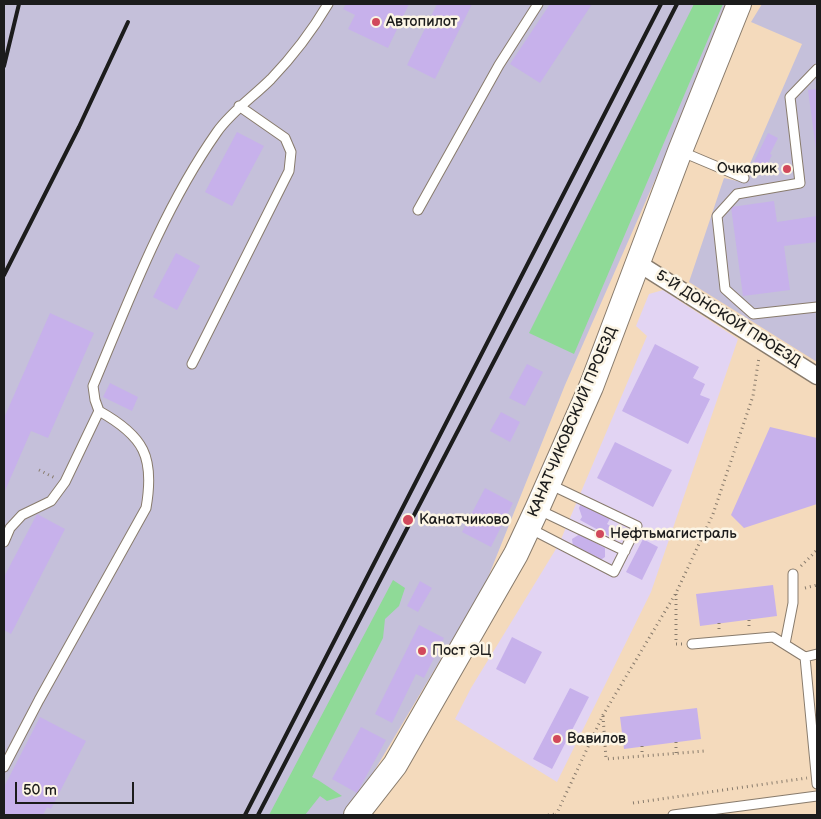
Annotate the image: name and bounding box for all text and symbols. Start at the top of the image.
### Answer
place label: Автопилот [386,13,458,31]
marker: Автопилот [370,16,382,28]
place label: Очкарик [717,160,777,178]
marker: Очкарик [781,163,793,175]
street label: 5-Й ДОНСКОЙ ПРОЕЗД [652,267,804,371]
street label: КАНАТЧИКОВСКИЙ ПРОЕЗД [525,324,621,520]
place label: Канатчиково [419,511,509,529]
marker: Канатчиково [401,513,415,527]
place label: Нефтьмагистраль [610,525,737,543]
marker: Нефтьмагистраль [594,528,606,540]
place label: Пост ЭЦ [432,642,491,660]
marker: Пост ЭЦ [416,645,428,657]
place label: Вавилов [567,730,626,748]
marker: Вавилов [551,733,563,745]
scale bar [18,772,136,804]
text: 50 m [23,781,57,800]

